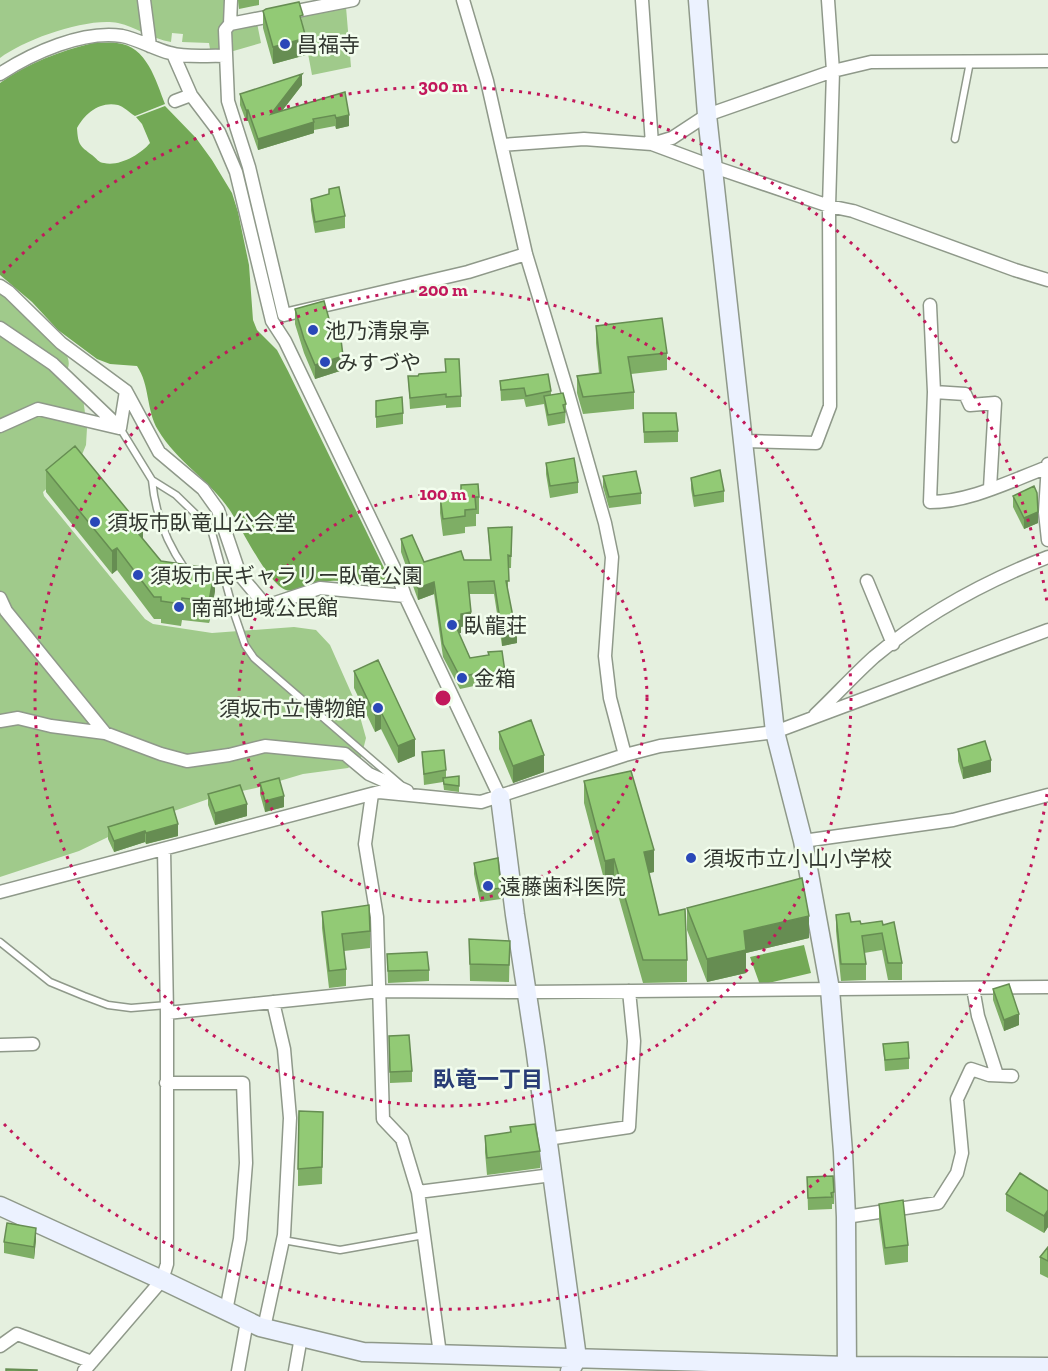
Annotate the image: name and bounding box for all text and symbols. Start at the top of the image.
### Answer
place label: 昌福寺 [297,32,360,57]
marker: 昌福寺 [278,37,292,51]
text: 300 m [418,75,468,97]
text: 200 m [418,279,468,301]
place label: 池乃清泉亭 [325,318,430,343]
marker: 池乃清泉亭 [306,323,320,337]
place label: みすづや [337,350,421,375]
marker: みすづや [318,355,332,369]
text: 100 m [419,483,467,505]
place label: 須坂市臥竜山公会堂 [107,510,296,535]
marker: 須坂市臥竜山公会堂 [88,515,102,529]
place label: 須坂市民ギャラリー臥竜公園 [150,563,423,588]
marker: 須坂市民ギャラリー臥竜公園 [131,568,145,582]
place label: 南部地域公民館 [191,595,338,620]
marker: 南部地域公民館 [172,600,186,614]
place label: 臥龍荘 [464,613,527,638]
marker: 臥龍荘 [445,618,459,632]
place label: 金箱 [474,666,516,691]
marker: 金箱 [455,671,469,685]
centre of rings [433,688,453,708]
place label: 須坂市立博物館 [219,696,366,721]
marker: 須坂市立博物館 [371,701,385,715]
place label: 須坂市立小山小学校 [703,846,892,871]
marker: 須坂市立小山小学校 [684,851,698,865]
place label: 遠藤歯科医院 [500,874,626,899]
marker: 遠藤歯科医院 [481,879,495,893]
district label: 臥竜一丁目 [433,1066,543,1093]

